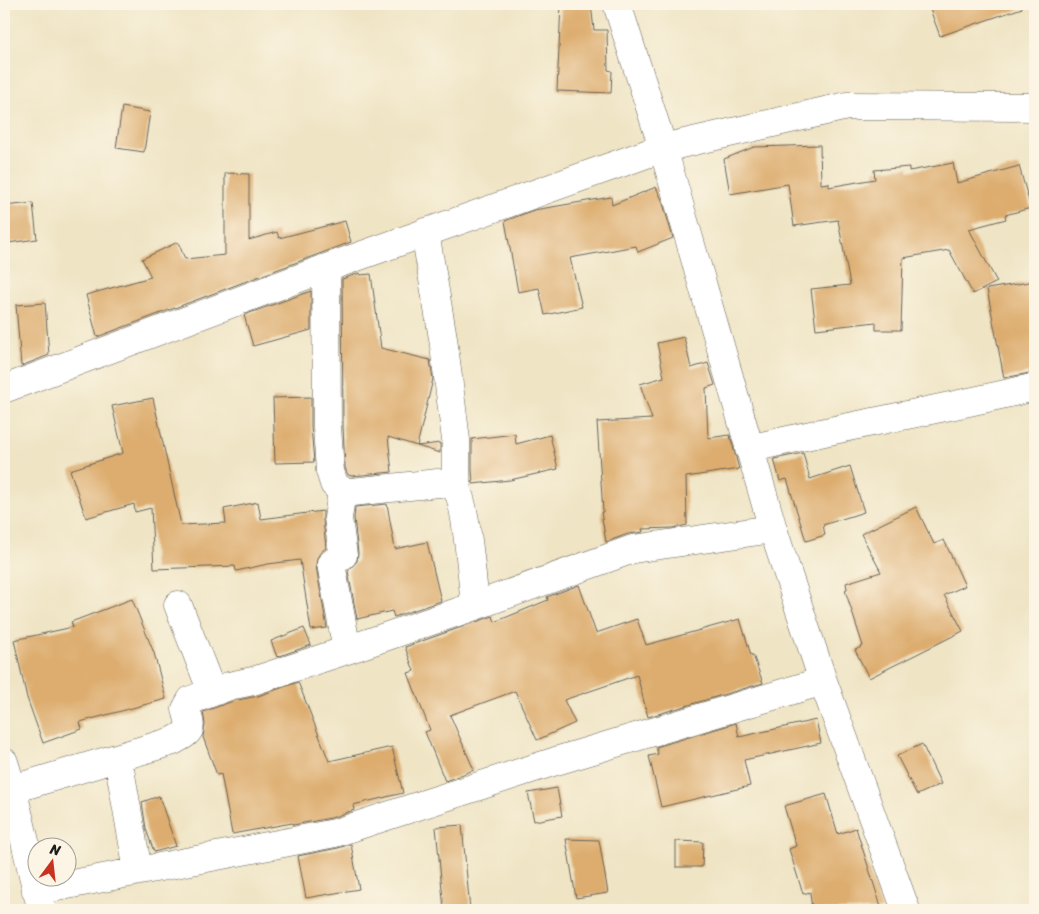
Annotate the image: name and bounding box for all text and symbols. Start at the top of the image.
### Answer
north arrow [28,836,78,886]
text: N [46,836,63,863]

